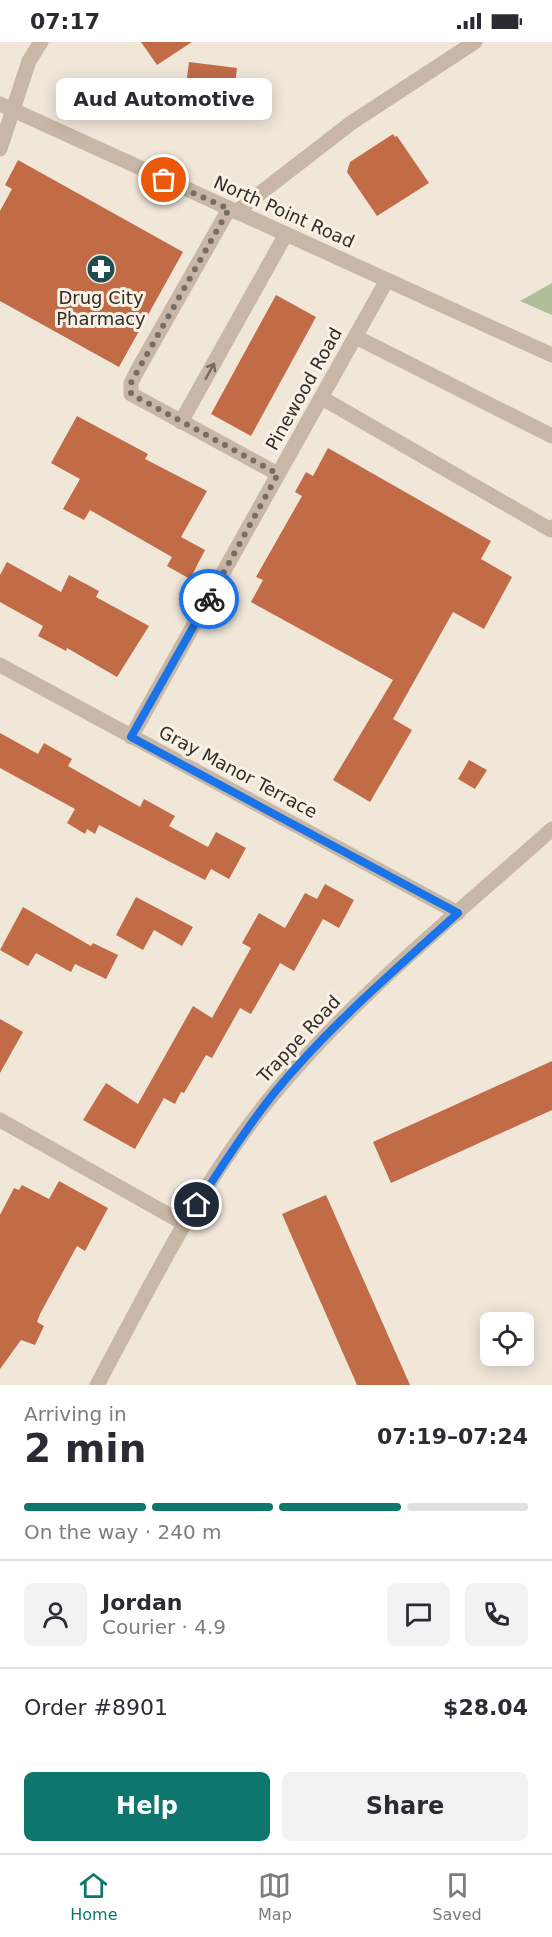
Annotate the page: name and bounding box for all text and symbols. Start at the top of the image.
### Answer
text: 07:17 [30,9,100,34]
callout: Aud Automotive [56,78,272,120]
text: Aud Automotive [73,87,255,111]
pin [138,154,189,205]
icon: bag [147,163,180,196]
street label: North Point Road [211,171,358,252]
pharmacy icon: Drug City Pharmacy [85,253,117,285]
place label: Drug City Pharmacy [56,287,146,329]
street label: Pinewood Road [261,324,346,454]
one-way arrow [204,362,216,379]
courier [179,569,239,629]
icon: bike [193,583,226,616]
street label: Gray Manor Terrace [155,721,321,822]
street label: Trappe Road [252,991,344,1087]
pin [171,1179,222,1230]
icon: home [180,1188,213,1221]
map controls [480,1312,534,1366]
button: locate [480,1312,534,1366]
text: Arriving in [24,1402,127,1426]
text: 07:19–07:24 [377,1424,528,1449]
text: 2 min [24,1426,146,1471]
text: On the way · 240 m [24,1520,222,1544]
button: person [24,1583,87,1646]
button: chat [387,1583,450,1646]
button: phone [465,1583,528,1646]
text: Jordan [102,1590,182,1615]
text: Courier · 4.9 [102,1615,226,1639]
text: Order #8901 [24,1695,168,1720]
text: $28.04 [443,1695,528,1720]
button: Help [24,1772,270,1841]
button: Share [282,1772,528,1841]
tab: Home [70,1869,118,1924]
tab: Map [258,1869,292,1924]
tab: Saved [432,1869,482,1924]

